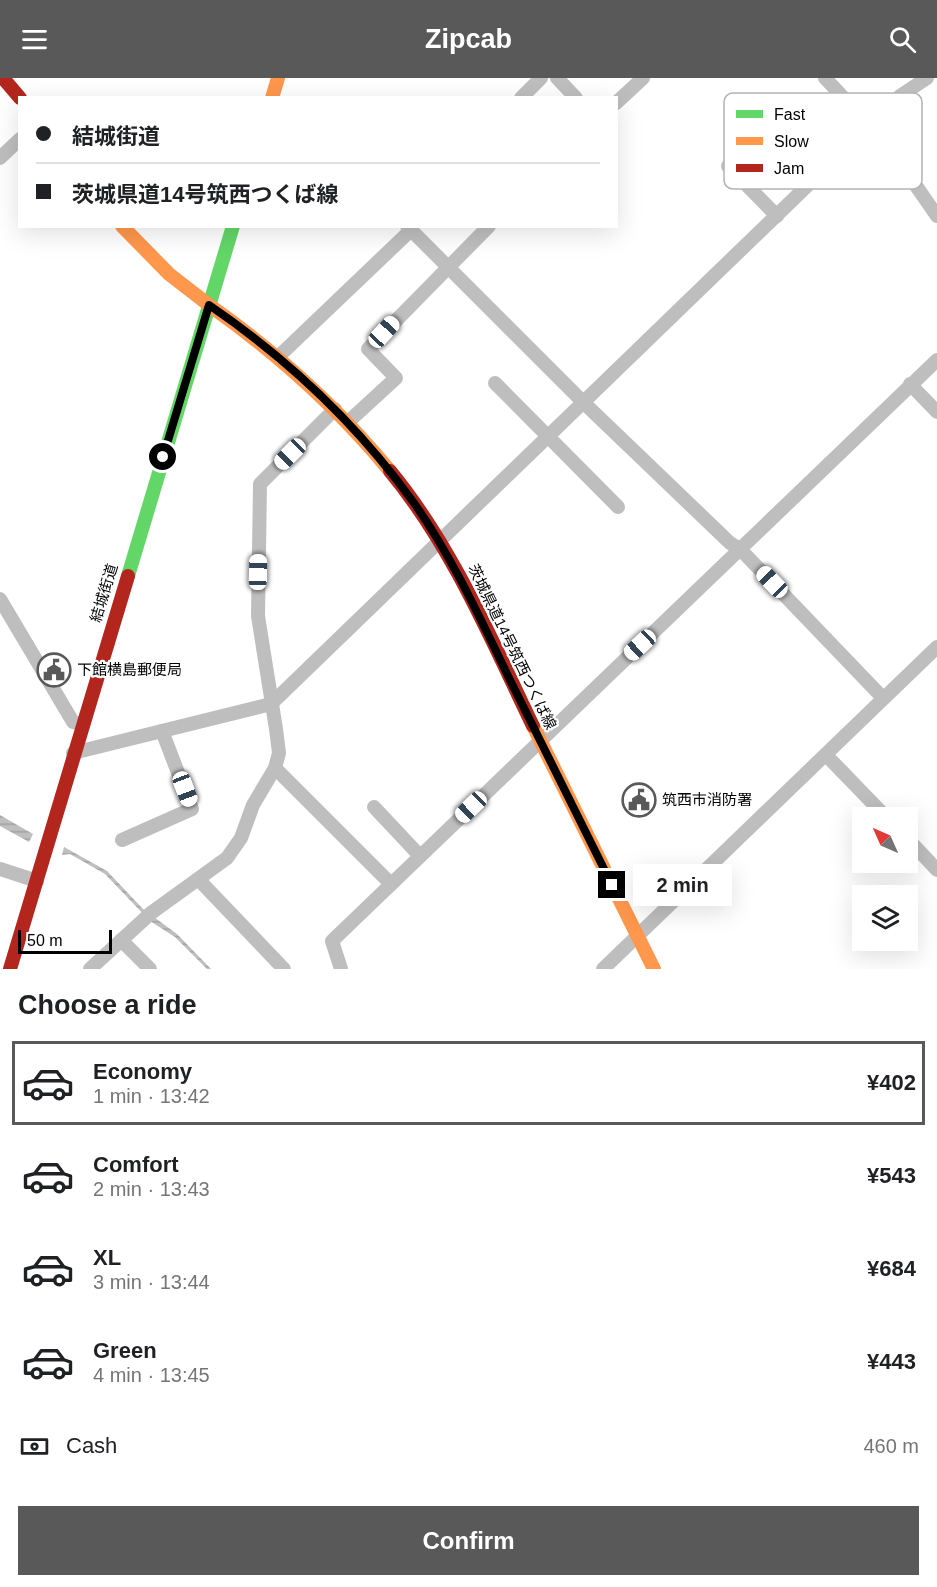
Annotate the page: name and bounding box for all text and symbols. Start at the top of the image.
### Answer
icon: menu [18,23,51,56]
icon: search [886,23,919,56]
text: Zipcab [425,24,512,54]
legend [724,93,922,189]
text: Fast [774,106,806,123]
text: 結城街道 [72,124,160,149]
text: Slow [774,133,809,150]
text: Jam [774,160,804,177]
text: 茨城県道14号筑西つくば線 [72,182,338,207]
car [365,313,403,351]
car [271,435,309,473]
route start [149,443,176,470]
car [249,554,267,590]
street label: 茨城県道14号筑西つくば線 [465,561,560,732]
street label: 結城街道 [87,562,120,624]
car [753,563,791,601]
car [621,626,659,664]
public building icon: 下館横島郵便局 [36,652,72,688]
place label: 下館横島郵便局 [77,661,182,678]
car [170,769,200,809]
public building icon: 筑西市消防署 [621,782,657,818]
car [452,788,490,826]
place label: 筑西市消防署 [662,791,752,808]
north arrow [852,807,918,873]
map controls [852,807,918,951]
callout: 2 min [633,864,732,906]
route end [598,871,625,898]
text: 2 min [656,874,709,896]
button: layers [852,885,918,951]
scale bar [18,927,112,954]
text: 50 m [27,932,63,949]
text: Choose a ride [18,990,197,1020]
icon: car [21,1056,75,1110]
text: Economy [93,1059,192,1084]
text: ¥402 [867,1070,916,1095]
text: 1 min · 13:42 [93,1085,210,1107]
icon: car [21,1149,75,1203]
text: Comfort [93,1152,179,1177]
text: ¥543 [867,1163,916,1188]
text: 2 min · 13:43 [93,1178,210,1200]
icon: car [21,1242,75,1296]
text: XL [93,1245,121,1270]
text: ¥684 [867,1256,916,1281]
text: 3 min · 13:44 [93,1271,210,1293]
icon: car [21,1335,75,1389]
text: Green [93,1338,157,1363]
text: ¥443 [867,1349,916,1374]
text: 4 min · 13:45 [93,1364,210,1386]
icon: cash [18,1430,51,1463]
text: Cash [66,1433,117,1458]
text: 460 m [863,1435,919,1457]
button: Confirm [18,1506,919,1575]

